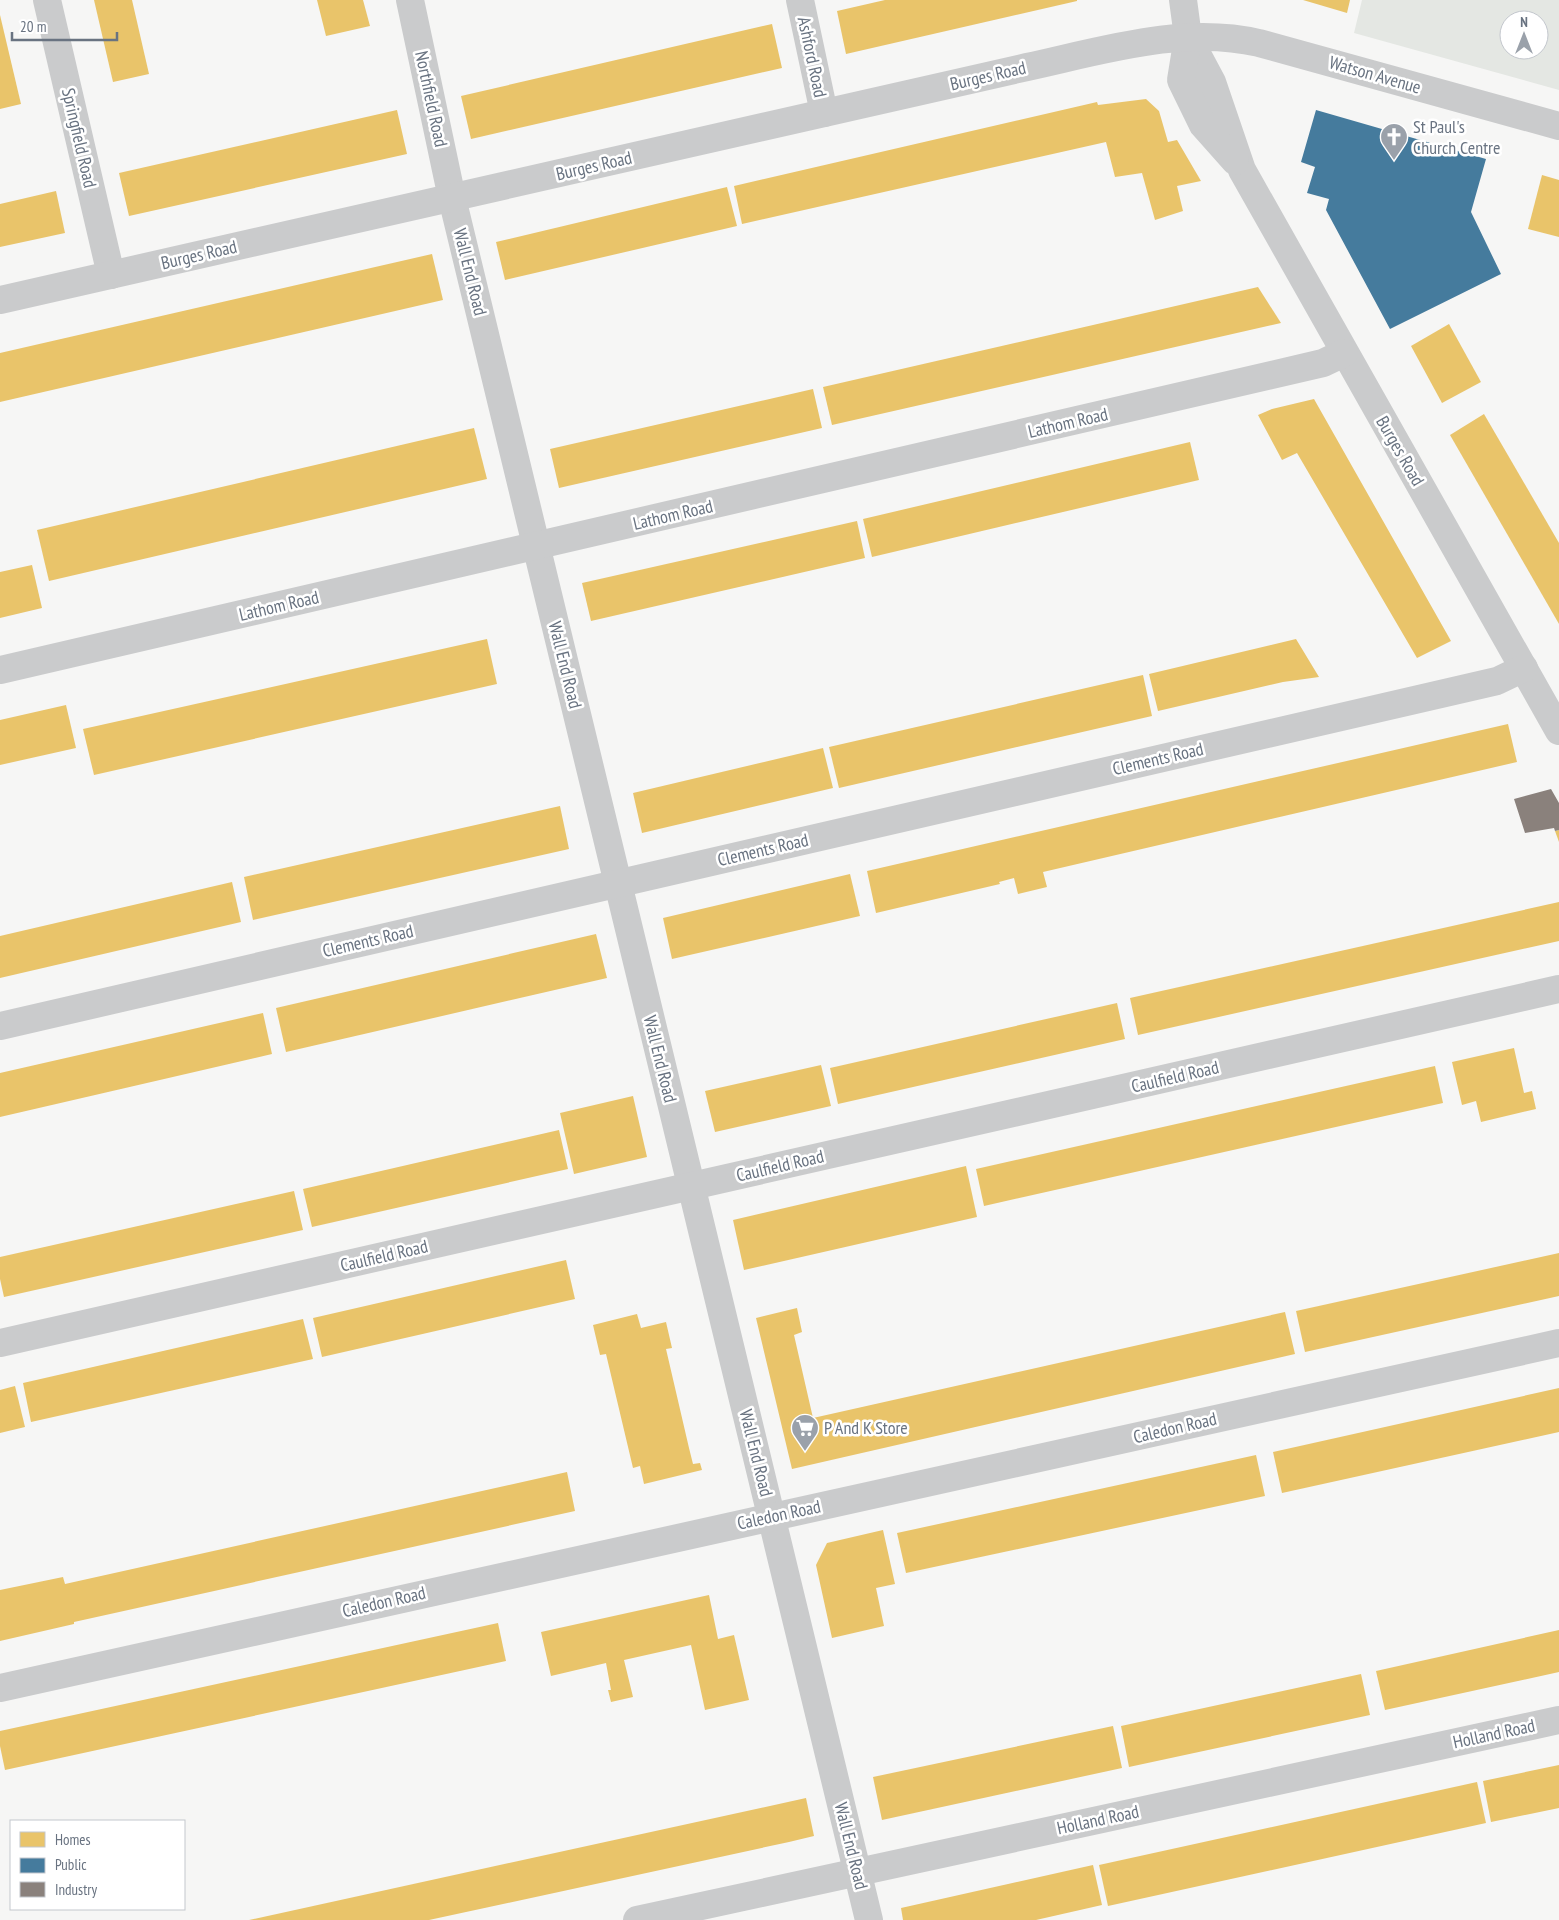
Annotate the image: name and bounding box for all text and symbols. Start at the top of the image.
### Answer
scale bar [12,10,118,42]
north arrow [1499,10,1549,60]
text: N [1520,13,1528,31]
street label: Ashford Road [793,14,832,99]
text: 20 m [20,17,46,36]
street label: Northfield Road [410,49,453,149]
street label: Watson Avenue [1327,50,1424,99]
street label: Burges Road [948,56,1028,95]
street label: Springfield Road [57,86,102,190]
place label: St Paul's Church Centre [1413,115,1500,159]
church icon: St Paul's Church Centre [1379,122,1409,161]
street label: Burges Road [554,146,634,185]
street label: Wall End Road [449,226,492,318]
street label: Burges Road [159,235,239,274]
street label: Lathom Road [1026,402,1110,443]
street label: Burges Road [1371,412,1430,490]
street label: Lathom Road [631,494,715,535]
street label: Lathom Road [237,585,321,626]
street label: Wall End Road [544,619,587,711]
street label: Clements Road [1110,737,1206,780]
street label: Clements Road [715,828,811,871]
street label: Clements Road [320,919,416,962]
street label: Wall End Road [639,1013,682,1105]
street label: Caulfield Road [1129,1055,1221,1098]
street label: Caulfield Road [734,1144,826,1187]
street label: Caulfield Road [338,1234,430,1277]
street label: Wall End Road [735,1407,778,1499]
street label: Caledon Road [1131,1407,1219,1448]
supermarket icon: P And K Store [790,1413,820,1452]
place label: P And K Store [824,1416,908,1439]
street label: Caledon Road [735,1494,823,1535]
street label: Caledon Road [340,1581,428,1622]
street label: Holland Road [1451,1714,1537,1753]
street label: Wall End Road [830,1800,873,1892]
street label: Holland Road [1055,1800,1141,1839]
legend [10,1820,185,1910]
text: Homes [55,1830,91,1849]
text: Public [55,1855,87,1874]
text: Industry [55,1880,97,1899]

